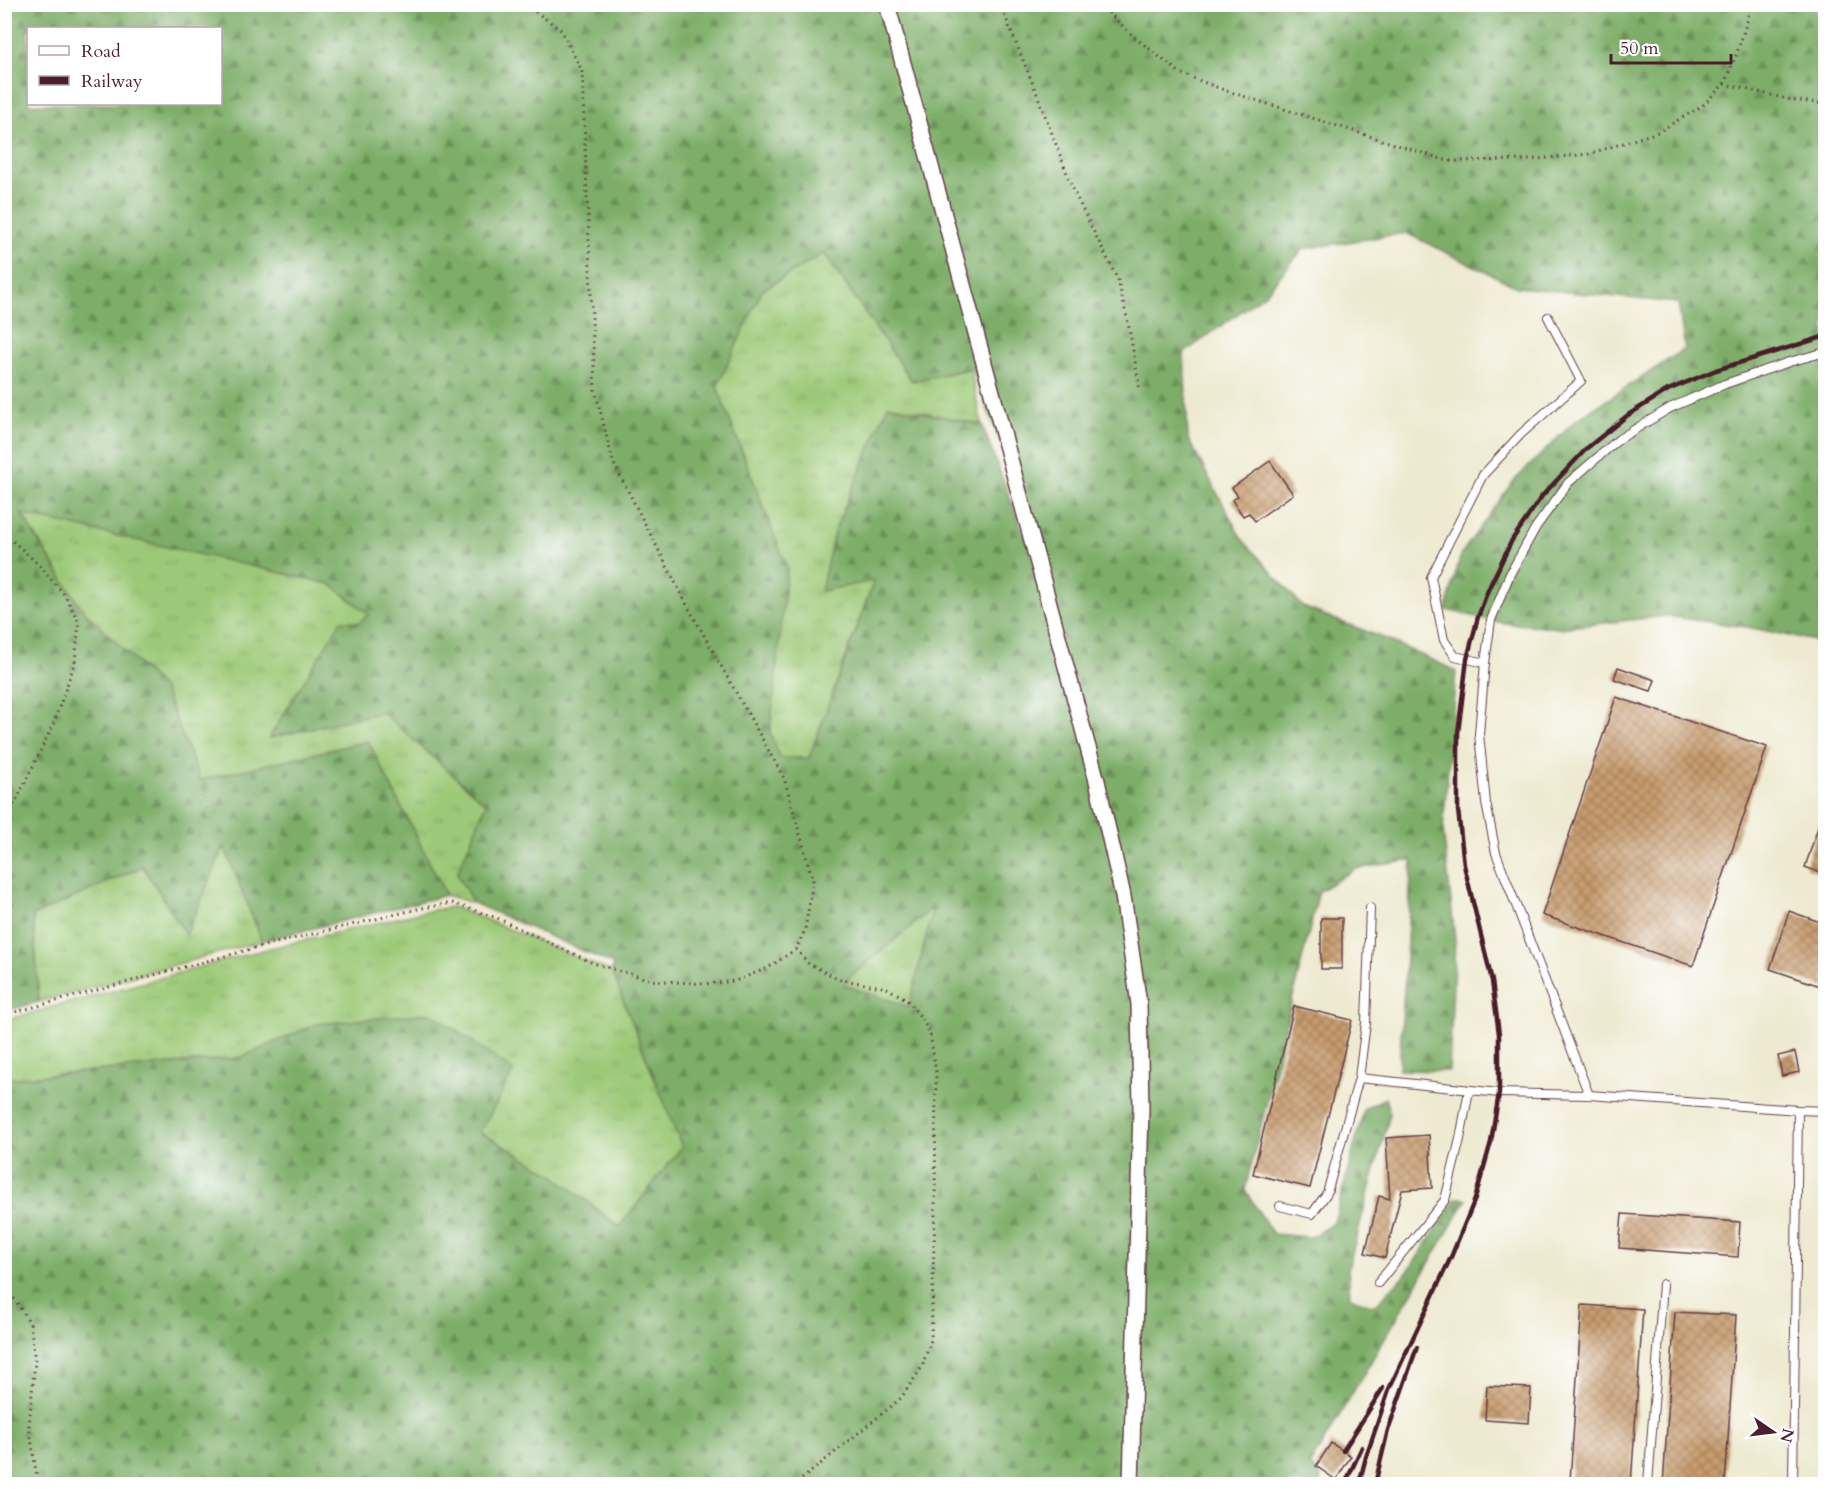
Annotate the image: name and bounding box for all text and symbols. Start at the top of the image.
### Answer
legend [27,27,222,105]
scale bar [1611,27,1731,65]
text: 50 m [1620,36,1659,61]
text: Road [81,39,121,64]
text: Railway [81,69,143,94]
north arrow [1743,1402,1803,1462]
text: N [1774,1426,1799,1445]

